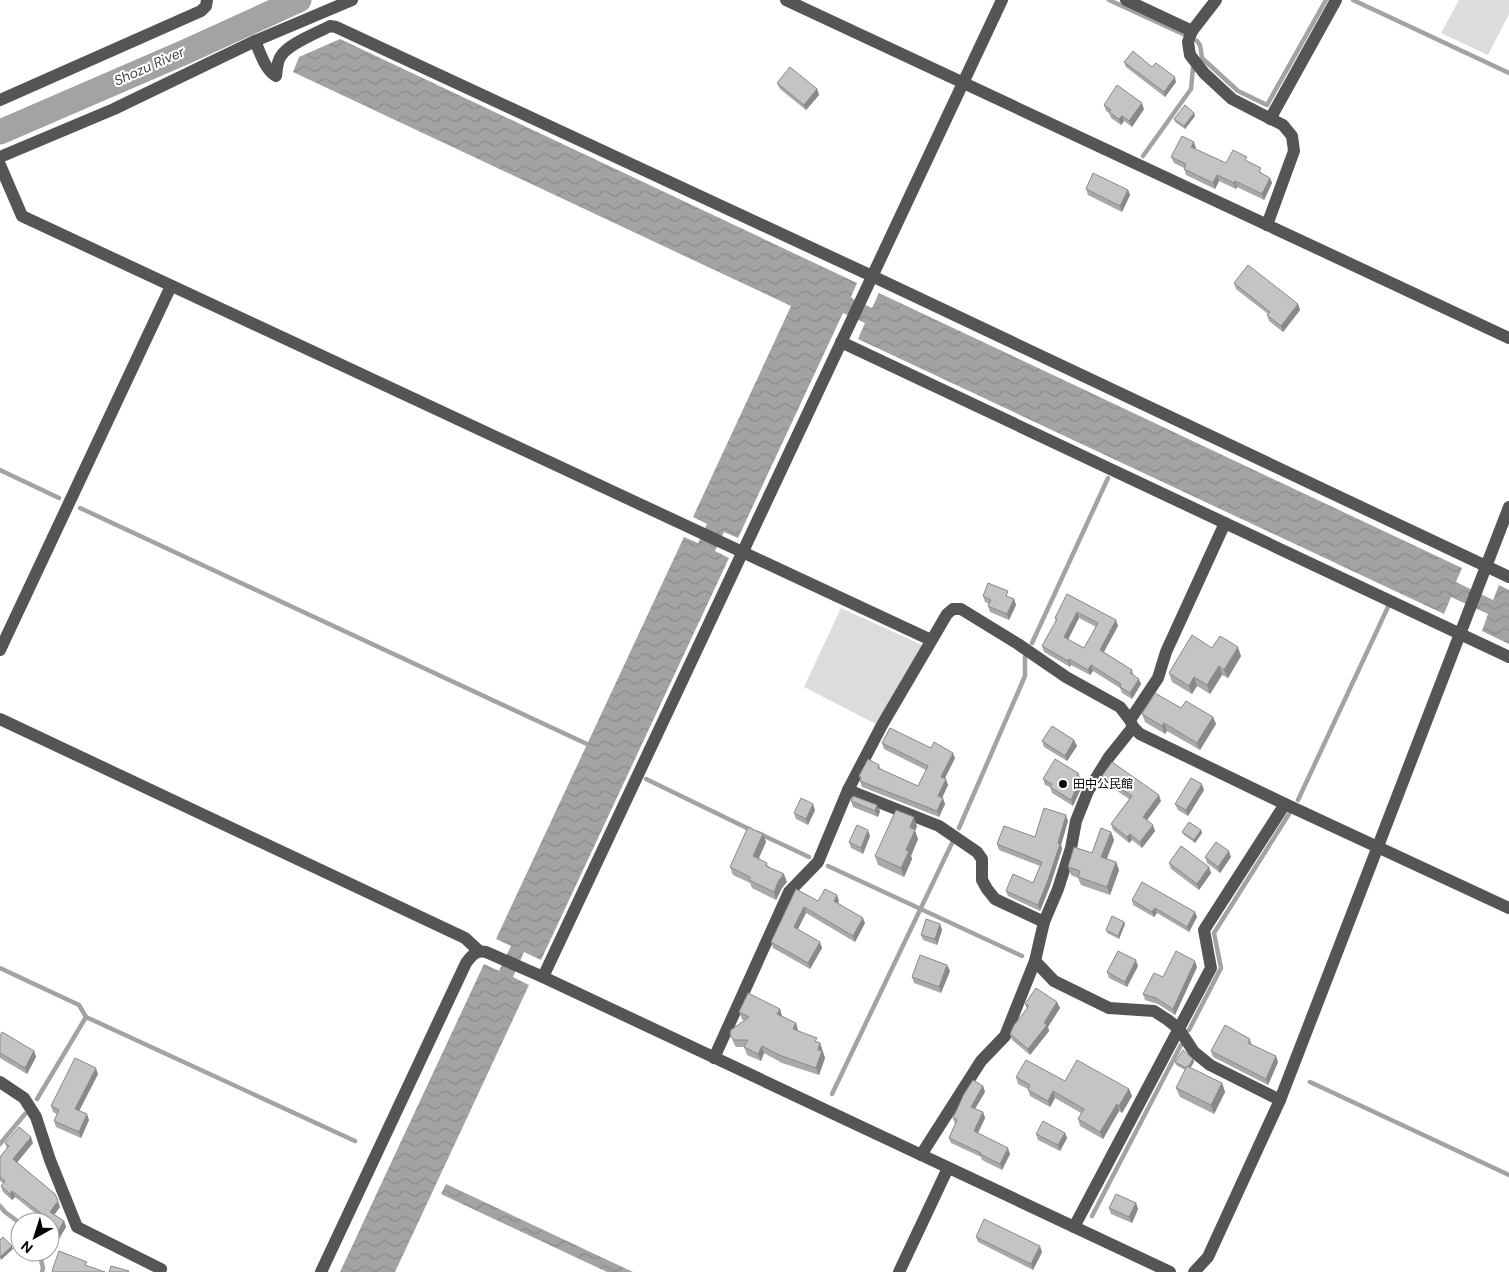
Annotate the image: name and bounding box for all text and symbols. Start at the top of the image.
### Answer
water label: Shozu River [111,42,188,90]
place label: 田中公民館 [1073,776,1133,792]
marker: 田中公民館 [1057,778,1069,790]
north arrow [10,1212,60,1262]
text: N [17,1237,36,1257]

